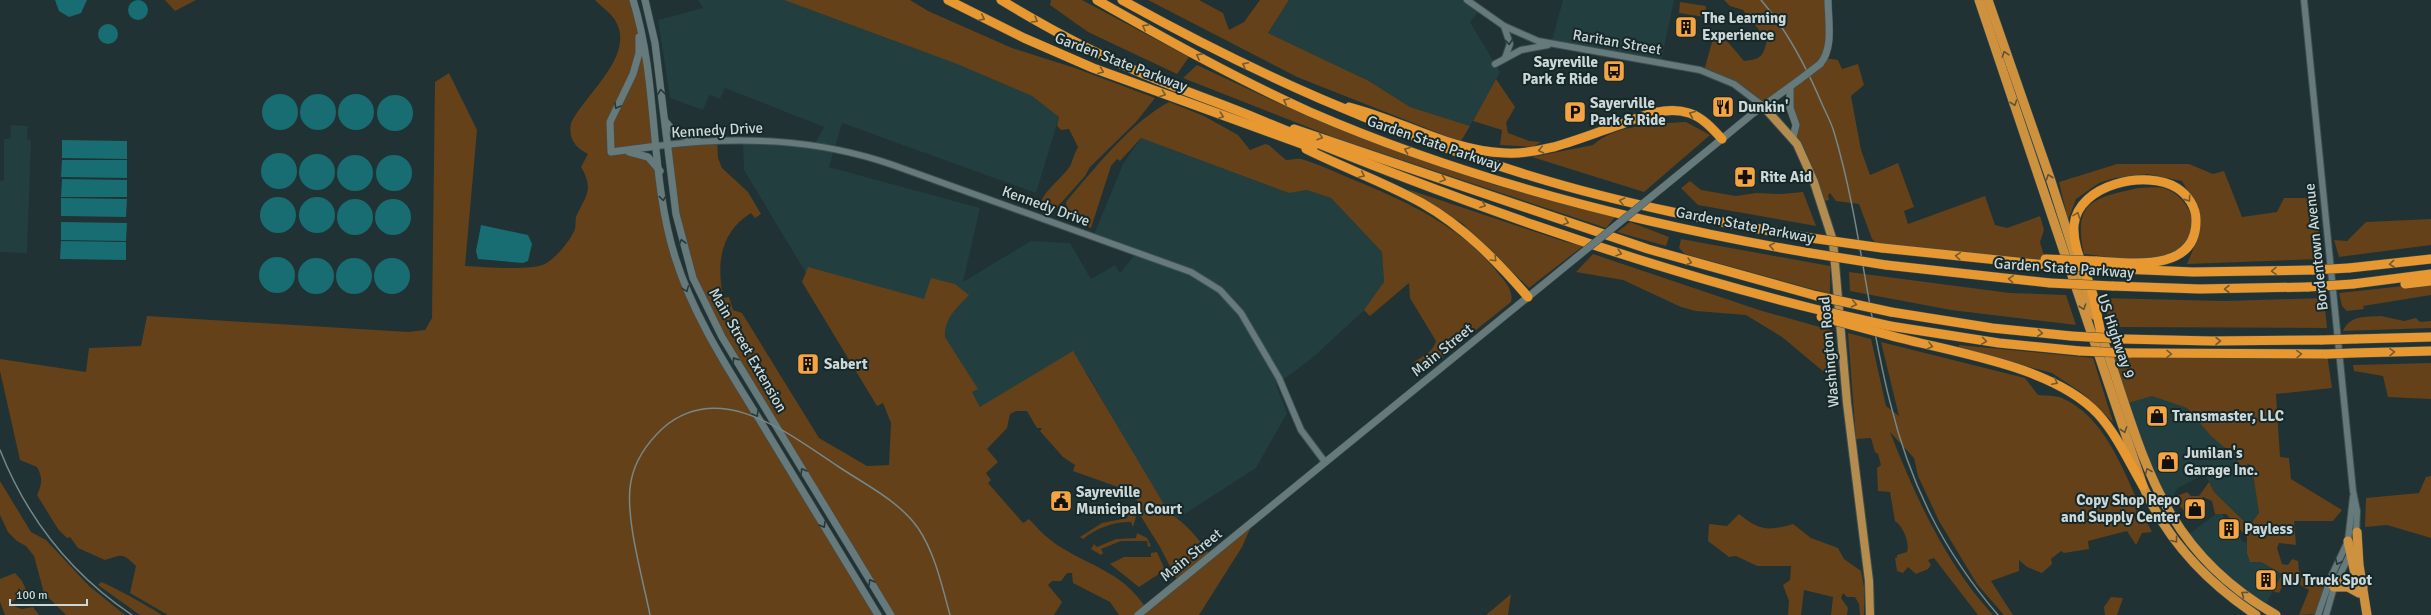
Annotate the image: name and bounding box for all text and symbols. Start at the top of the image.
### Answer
place label: The Learning Experience [1702,9,1786,44]
one-way arrow [978,13,986,21]
building icon: The Learning Experience [1673,14,1699,40]
one-way arrow [1031,15,1038,22]
one-way arrow [1141,24,1149,32]
street label: Raritan Street [1571,25,1663,59]
street label: Garden State Parkway [1052,28,1190,96]
one-way arrow [1504,39,1513,46]
one-way arrow [2002,51,2010,58]
place label: Sayreville Park & Ride [1522,53,1598,88]
one-way arrow [1195,54,1203,61]
bus stop icon: Sayreville Park & Ride [1601,58,1627,84]
one-way arrow [1242,63,1249,70]
one-way arrow [1097,66,1105,74]
one-way arrow [657,89,666,95]
one-way arrow [1159,90,1166,98]
place label: Sayerville Park & Ride [1590,94,1666,129]
restaurant icon: Dunkin' [1710,94,1736,120]
one-way arrow [1283,98,1291,105]
place label: Dunkin' [1738,98,1788,116]
parking icon: Sayerville Park & Ride [1562,99,1588,125]
one-way arrow [2009,100,2018,107]
one-way arrow [614,101,621,109]
one-way arrow [1218,111,1225,120]
one-way arrow [1688,111,1695,119]
street label: Garden State Parkway [1365,112,1503,174]
street label: Kennedy Drive [671,119,763,141]
one-way arrow [1316,132,1323,140]
one-way arrow [1403,146,1410,154]
one-way arrow [1537,146,1544,154]
pharmacy icon: Rite Aid [1732,164,1758,190]
place label: Rite Aid [1760,168,1812,186]
one-way arrow [1357,170,1365,178]
one-way arrow [2046,173,2054,180]
one-way arrow [1439,174,1446,183]
street label: Kennedy Drive [1000,182,1092,230]
street label: Bordentown Avenue [2300,182,2332,312]
one-way arrow [658,195,667,201]
one-way arrow [2183,195,2190,202]
one-way arrow [1619,197,1625,205]
one-way arrow [1479,201,1486,209]
street label: Garden State Parkway [1674,203,1816,247]
one-way arrow [2073,211,2081,218]
one-way arrow [1562,217,1569,225]
one-way arrow [678,238,687,245]
one-way arrow [1769,242,1775,251]
one-way arrow [1615,248,1622,257]
one-way arrow [1955,252,1961,261]
one-way arrow [1489,254,1497,262]
street label: Garden State Parkway [1993,254,2135,282]
one-way arrow [1686,257,1693,266]
one-way arrow [2389,259,2395,268]
one-way arrow [2271,267,2277,275]
one-way arrow [2008,275,2014,284]
one-way arrow [682,285,690,292]
street label: Main Street Extension [705,285,791,415]
one-way arrow [2224,285,2230,293]
street label: US Highway 9 [2093,291,2139,381]
street label: Washington Road [1815,296,1843,408]
one-way arrow [1851,300,1857,308]
one-way arrow [2078,303,2087,310]
street label: Main Street [1407,320,1477,380]
one-way arrow [2037,329,2043,338]
one-way arrow [1981,336,1987,345]
one-way arrow [2215,337,2221,345]
one-way arrow [1926,341,1933,350]
one-way arrow [2389,348,2395,356]
one-way arrow [2166,350,2172,358]
one-way arrow [2296,350,2302,359]
building icon: Sabert [795,351,821,377]
place label: Sabert [824,355,868,373]
one-way arrow [733,357,740,364]
one-way arrow [2050,377,2058,385]
shop icon: Transmaster, LLC [2144,403,2170,429]
place label: Transmaster, LLC [2172,407,2284,425]
one-way arrow [751,410,758,417]
one-way arrow [2119,427,2128,434]
place label: Junilan's Garage Inc. [2184,444,2258,479]
shop icon: Junilan's Garage Inc. [2155,449,2181,475]
one-way arrow [2144,467,2152,474]
one-way arrow [800,468,808,475]
place label: Sayreville Municipal Court [1076,483,1183,518]
public building icon: Sayreville Municipal Court [1048,488,1074,514]
place label: Copy Shop Repo and Supply Center [2061,491,2180,526]
shop icon: Copy Shop Repo and Supply Center [2182,496,2208,522]
building icon: Payless [2216,516,2242,542]
place label: Payless [2244,520,2293,538]
one-way arrow [819,521,826,528]
street label: Main Street [1156,525,1226,585]
one-way arrow [2171,536,2178,543]
one-way arrow [2335,557,2343,565]
building icon: NJ Truck Spot [2253,567,2279,593]
place label: NJ Truck Spot [2282,571,2372,589]
one-way arrow [868,579,875,586]
scale bar [10,581,87,607]
text: 100 m [16,588,48,603]
one-way arrow [2241,591,2248,598]

